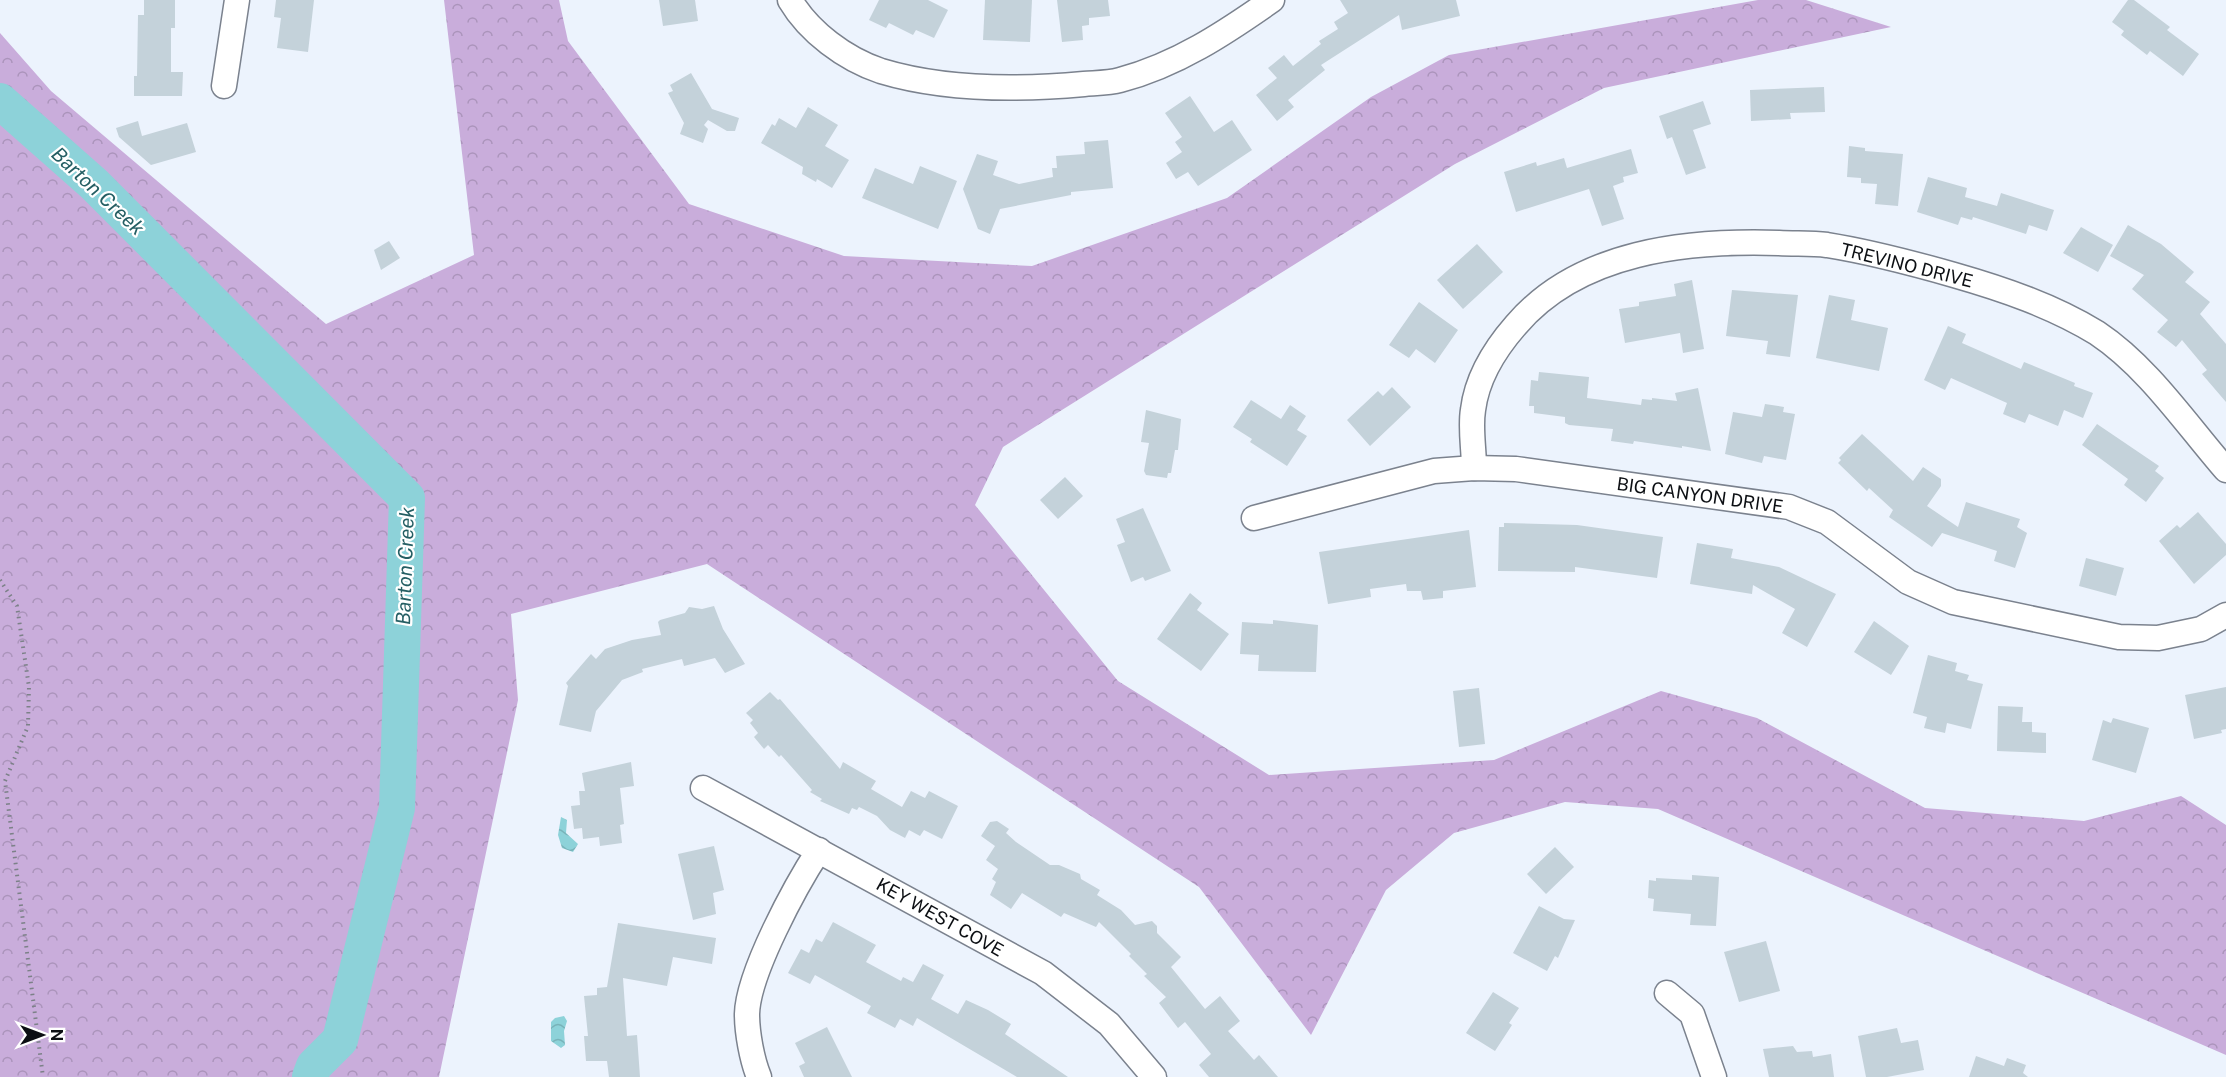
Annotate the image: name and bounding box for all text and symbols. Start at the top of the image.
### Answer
water label: Barton Creek [47,142,150,240]
street label: TREVINO DRIVE [1839,238,1975,292]
street label: BIG CANYON DRIVE [1615,473,1785,517]
water label: Barton Creek [391,506,419,625]
street label: KEY WEST COVE [873,873,1007,961]
north arrow [12,1005,72,1065]
text: N [47,1029,66,1041]

